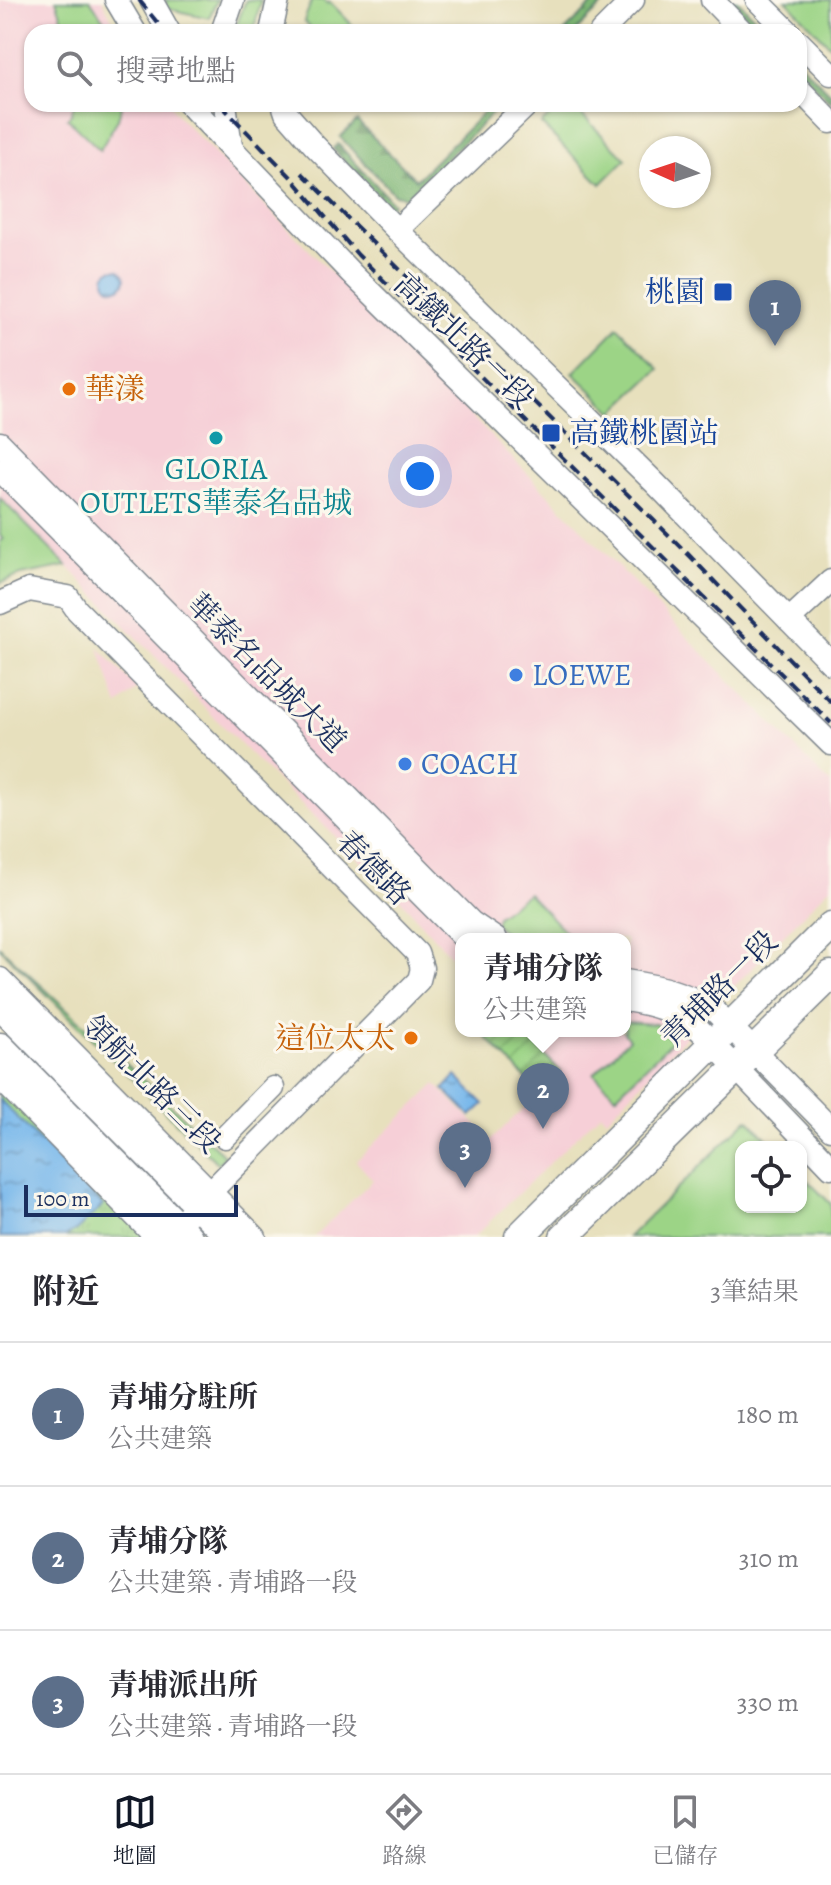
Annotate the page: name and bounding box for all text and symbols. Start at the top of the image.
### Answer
search box [24,24,807,112]
icon: search [52,46,96,90]
text: 搜尋地點 [116,51,236,91]
north arrow [639,136,711,208]
street label: 高鐵北路一段 [385,264,543,418]
place label: 桃園 [645,272,705,312]
pin: 1 [749,280,801,346]
marker: 桃園 [712,281,734,303]
place label: 華漾 [85,369,145,409]
marker: 華漾 [60,380,78,398]
place label: 高鐵桃園站 [569,413,719,453]
marker: 高鐵桃園站 [540,422,562,444]
marker: GLORIA OUTLETS華泰名品城 [207,429,225,447]
place label: GLORIA OUTLETS華泰名品城 [80,449,352,523]
your location [400,456,440,496]
street label: 華泰名品城大道 [179,585,355,761]
place label: LOEWE [532,655,631,695]
marker: LOEWE [507,666,525,684]
place label: COACH [421,744,519,784]
marker: COACH [396,755,414,773]
street label: 春德路 [328,822,420,914]
street label: 青埔路一段 [652,922,786,1056]
popup [455,933,631,1037]
text: 青埔分隊 [483,948,603,988]
text: 公共建築 [483,992,587,1027]
street label: 領航北路三段 [74,1006,230,1162]
place label: 這位太太 [275,1018,395,1058]
marker: 這位太太 [402,1029,420,1047]
pin: 2 [517,1063,569,1129]
pin: 3 [439,1122,491,1188]
map controls [735,1141,807,1213]
button: locate [735,1141,807,1213]
scale bar [24,1181,238,1217]
text: 100 m [36,1184,90,1214]
text: 附近 [32,1268,100,1315]
text: 3筆結果 [710,1274,799,1309]
text: 青埔分駐所 [108,1377,258,1417]
text: 1 [53,1397,63,1432]
text: 180 m [737,1397,799,1432]
text: 公共建築 [108,1421,212,1456]
text: 青埔分隊 [108,1521,228,1561]
text: 2 [52,1541,64,1576]
text: 310 m [739,1541,799,1576]
text: 公共建築 · 青埔路一段 [108,1565,357,1600]
text: 青埔派出所 [108,1665,258,1705]
text: 3 [52,1685,64,1720]
text: 330 m [737,1685,799,1720]
text: 公共建築 · 青埔路一段 [108,1709,357,1744]
tab: 地圖 [113,1790,157,1871]
tab: 路線 [382,1790,426,1871]
tab: 已儲存 [652,1790,718,1871]

